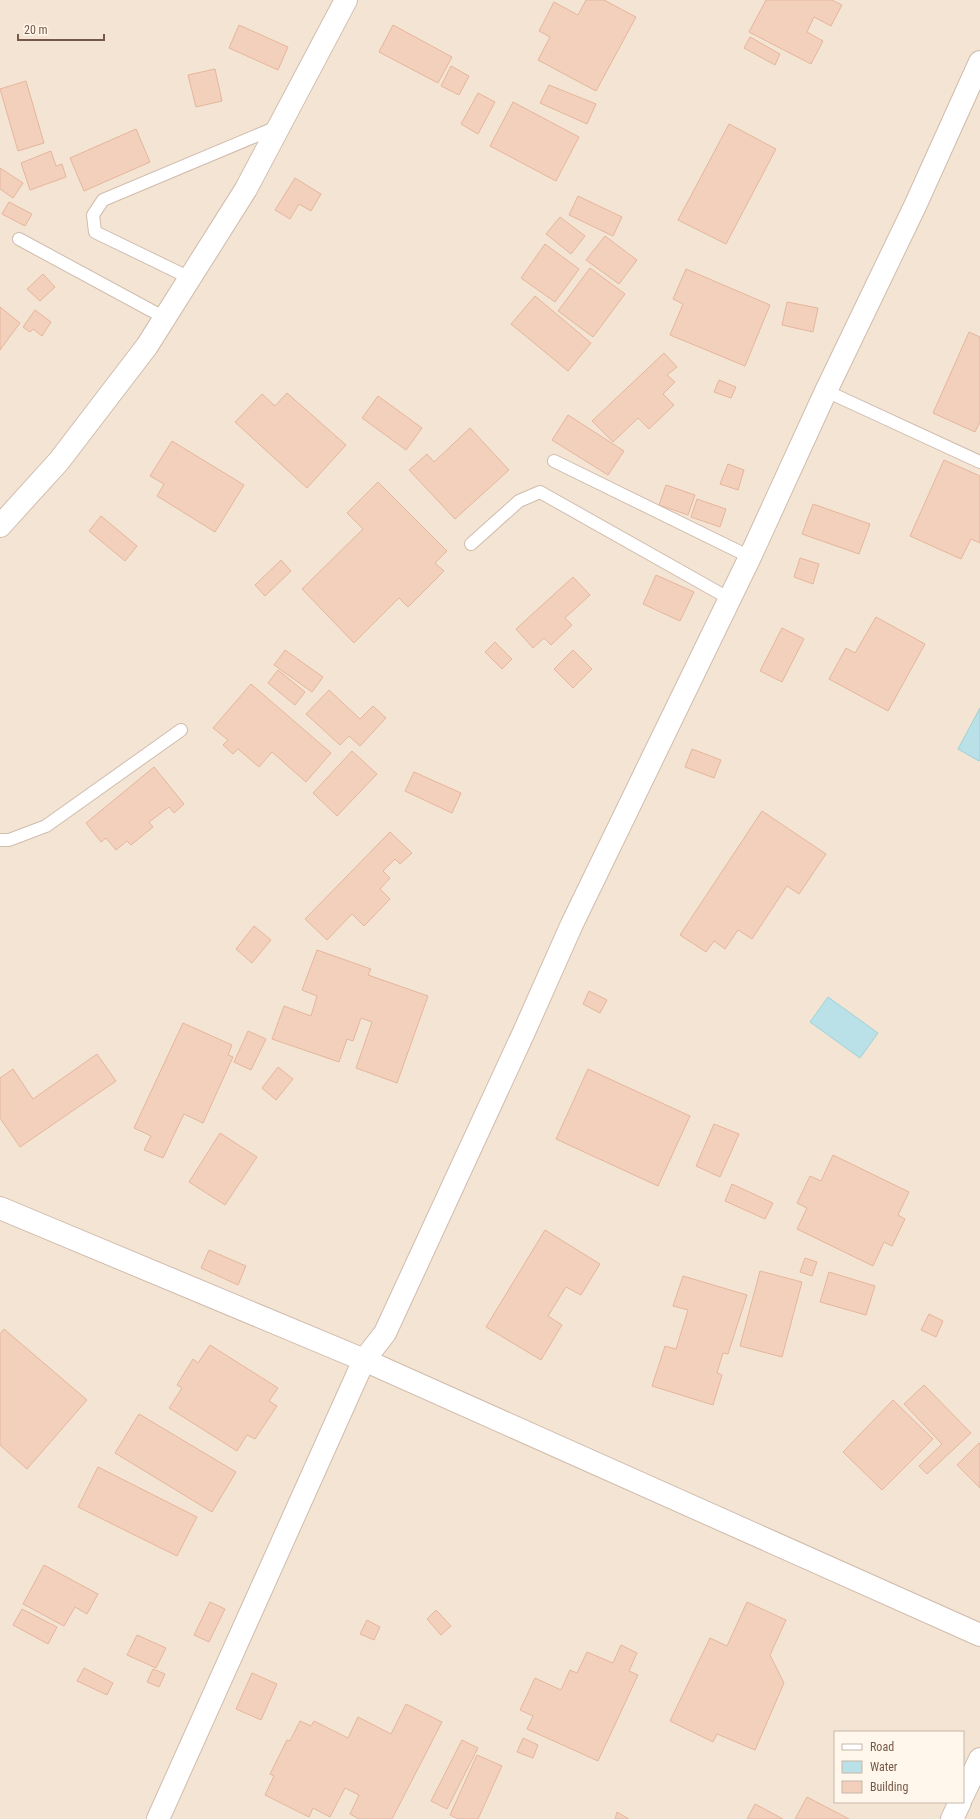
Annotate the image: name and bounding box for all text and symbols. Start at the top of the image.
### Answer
scale bar [18,16,104,42]
text: 20 m [24,23,48,37]
legend [834,1731,964,1803]
text: Road [870,1740,894,1754]
text: Water [870,1760,898,1774]
text: Building [870,1780,908,1794]

